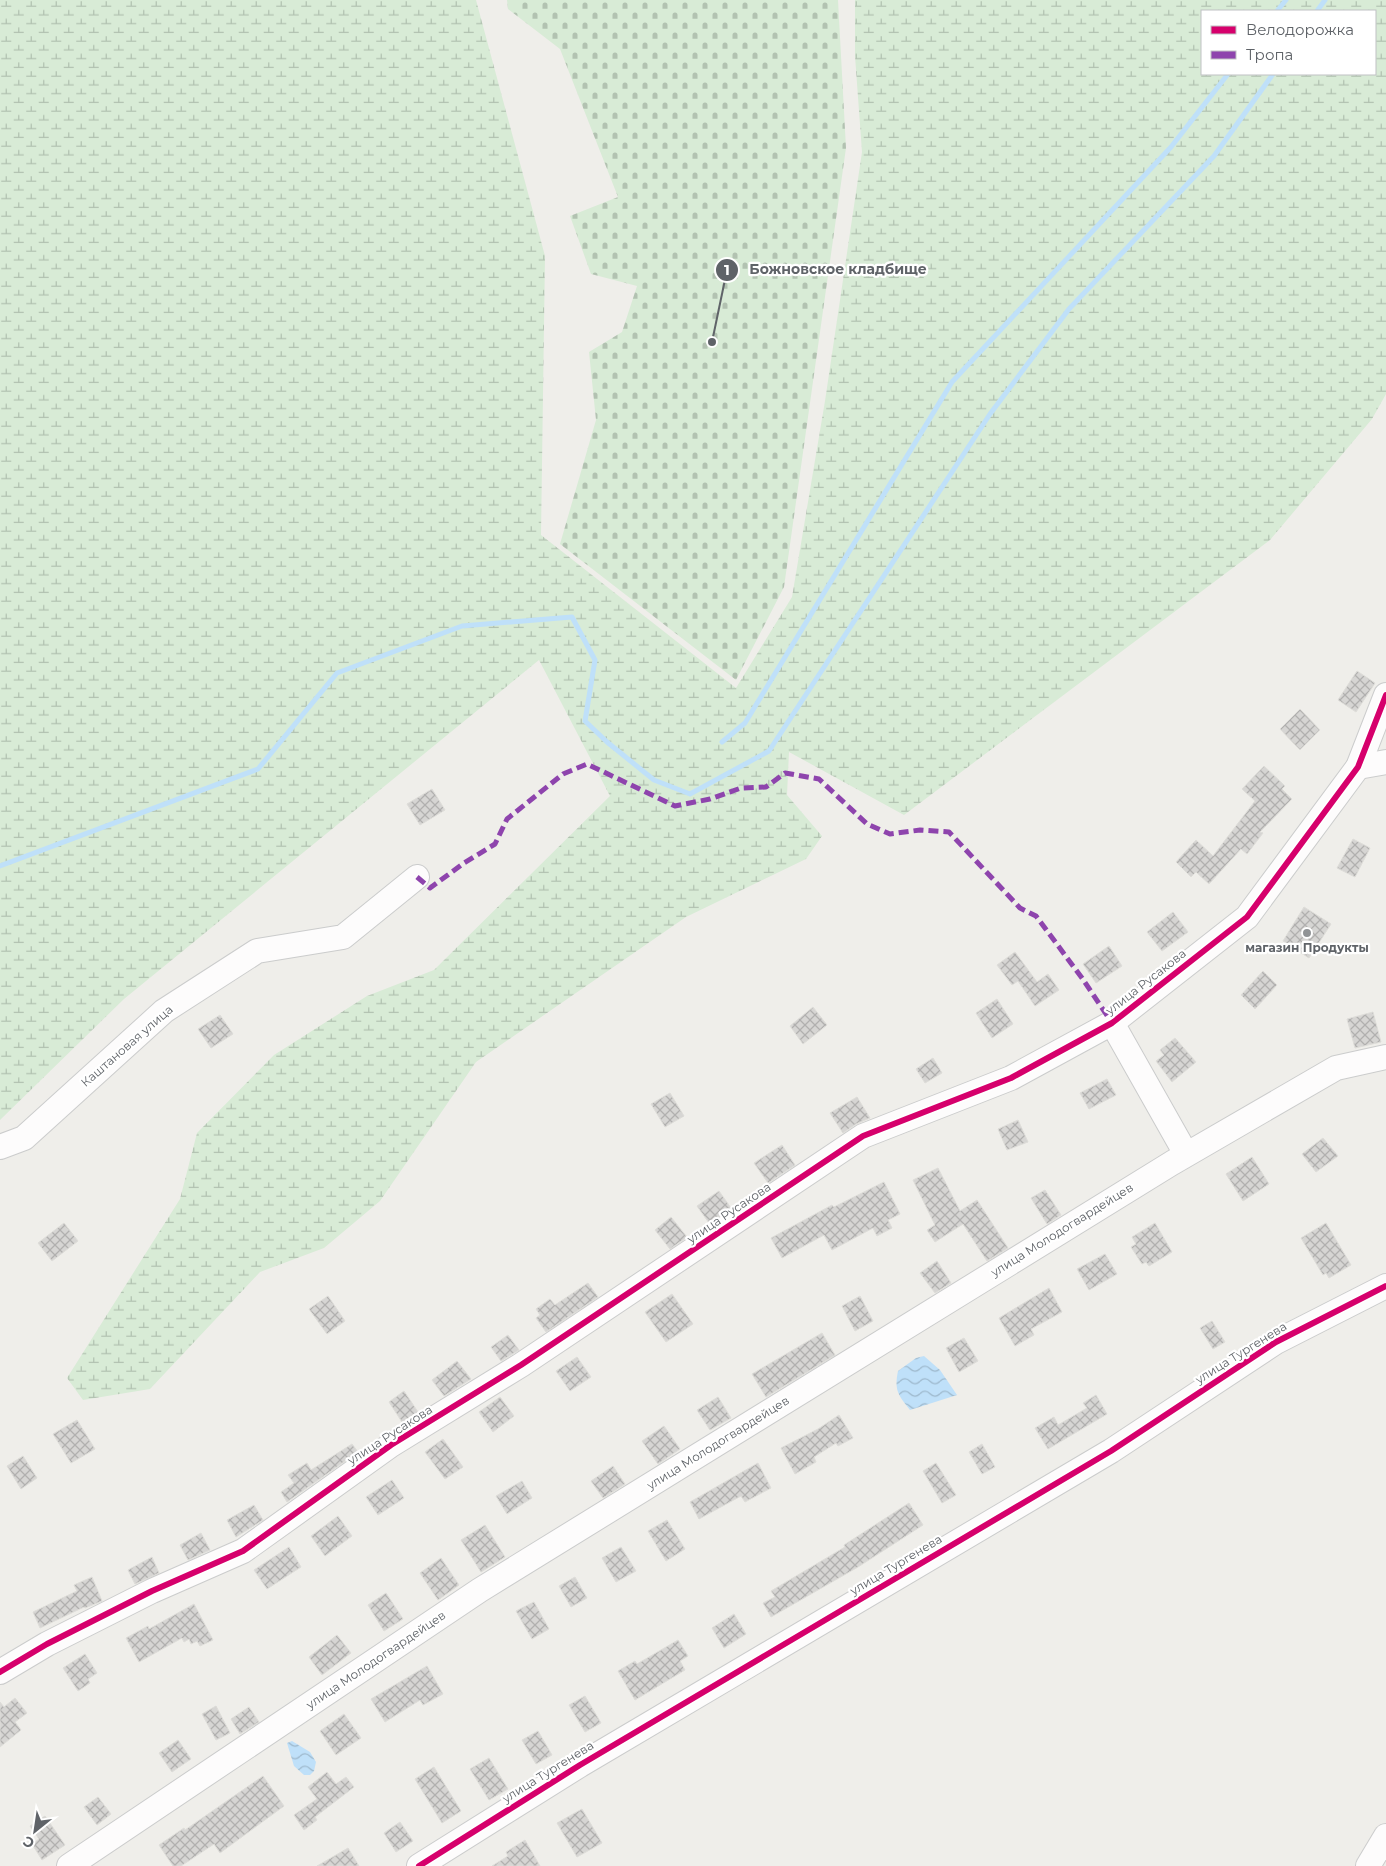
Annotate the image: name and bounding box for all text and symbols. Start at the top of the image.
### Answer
legend [1201,10,1376,75]
text: Велодорожка [1246,20,1354,39]
text: Тропа [1246,45,1293,64]
callout: Божновское кладбище [715,255,937,284]
text: 1 [724,260,730,279]
text: Божновское кладбище [749,260,927,278]
marker: магазин Продукты [1301,927,1313,939]
place label: магазин Продукты [1245,940,1369,955]
street label: улица Русакова [1102,946,1189,1018]
street label: Каштановая улица [78,1002,176,1090]
street label: улица Русакова [683,1179,774,1247]
street label: улица Молодогвардейцев [987,1180,1136,1280]
street label: улица Тургенева [1191,1318,1289,1387]
street label: улица Молодогвардейцев [643,1393,792,1493]
street label: улица Русакова [344,1402,435,1468]
street label: улица Тургенева [846,1531,945,1599]
street label: улица Молодогвардейцев [302,1607,448,1712]
street label: улица Тургенева [498,1737,596,1806]
north arrow [10,1806,60,1856]
text: С [20,1832,37,1853]

